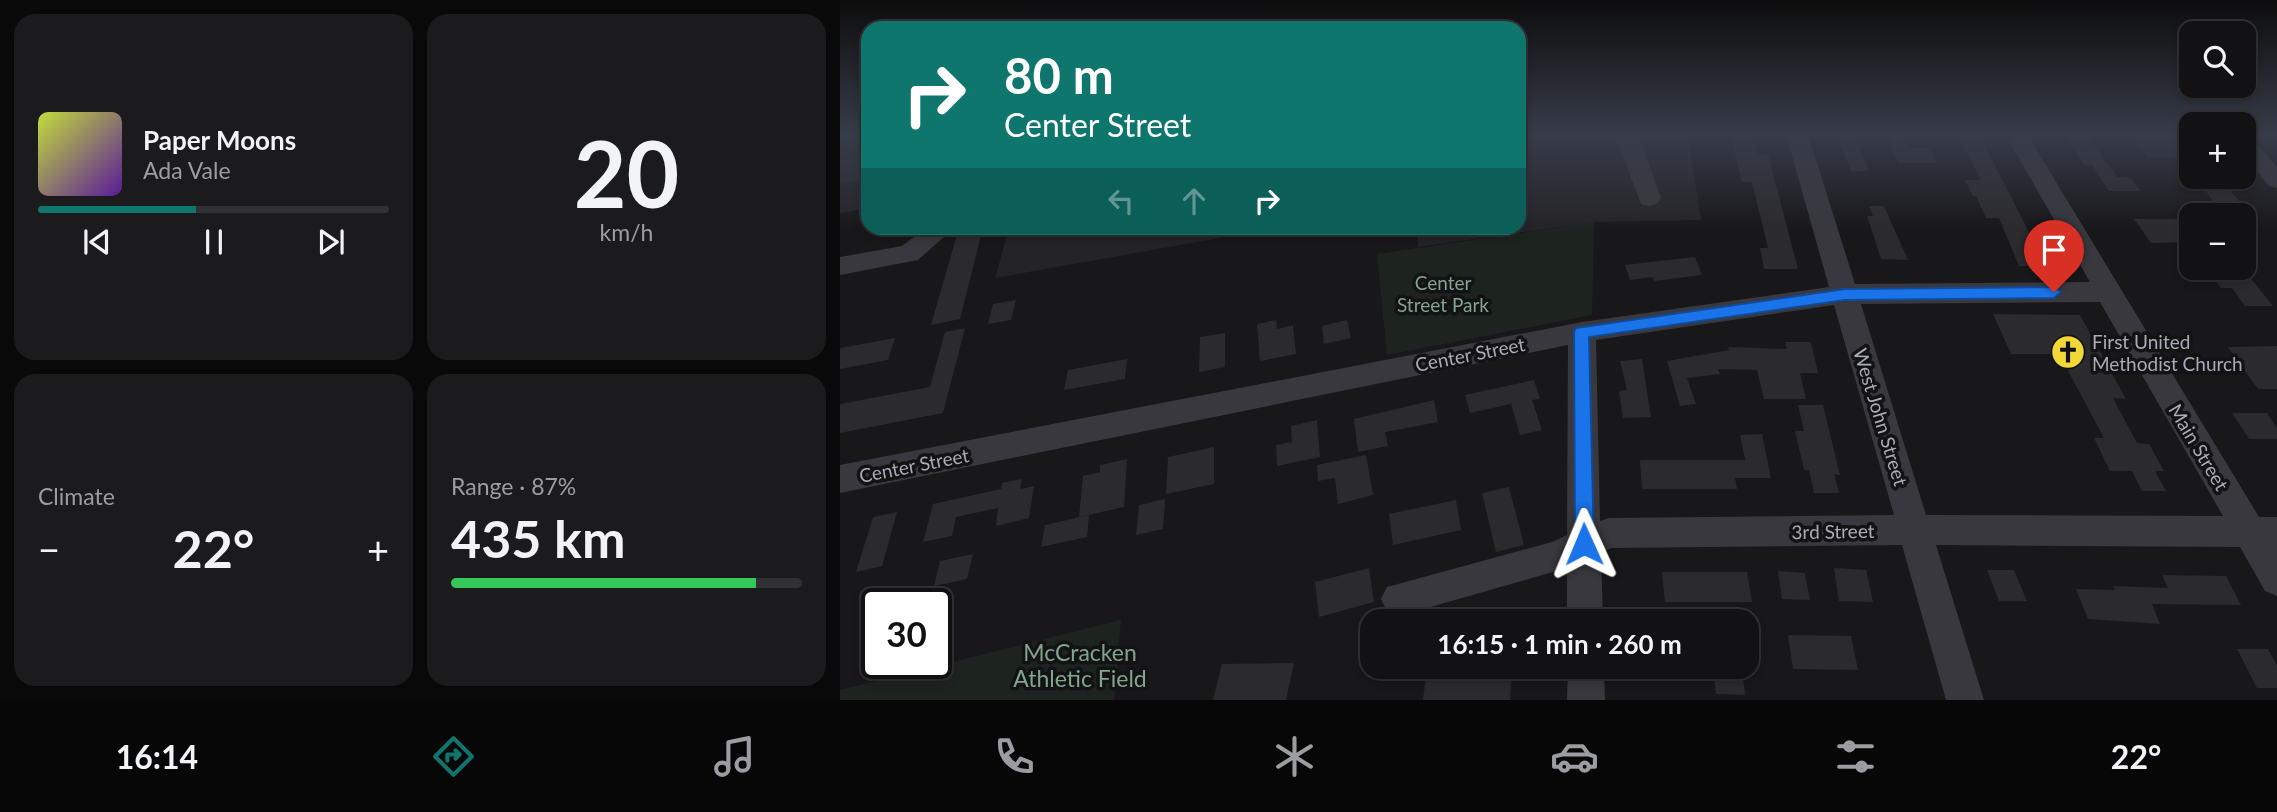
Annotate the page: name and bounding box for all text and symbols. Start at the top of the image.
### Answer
map controls [2179,21,2256,280]
button: search [2179,21,2256,98]
text: 80 m [1004,46,1114,104]
icon: right [889,49,980,140]
text: Center Street [1004,105,1191,144]
button: + [2179,112,2256,189]
text: 20 [574,118,679,227]
text: Paper Moons [143,124,296,156]
text: Ada Vale [143,156,231,184]
icon: left [1102,182,1140,220]
icon: ahead [1175,182,1213,220]
icon: right [1248,182,1286,220]
button: − [2179,203,2256,280]
text: km/h [600,218,653,246]
pin [2024,220,2084,292]
icon: previous [78,223,116,261]
icon: pause [195,223,233,261]
icon: next [312,223,350,261]
icon: arrive [2035,231,2073,269]
park label: Center Street Park [1397,271,1489,316]
place label: First United Methodist Church [2092,330,2243,375]
street label: Center Street [1413,332,1527,376]
church icon: First United Methodist Church [2049,333,2087,371]
street label: West John Street [1849,345,1913,489]
street label: Main Street [2164,400,2234,495]
street label: Center Street [857,443,971,487]
text: Range · 87% [451,472,576,500]
text: Climate [38,482,115,510]
text: 435 km [451,507,625,569]
position arrow [1547,507,1621,581]
text: 22° [173,517,254,579]
street label: 3rd Street [1791,519,1875,543]
text: − [38,526,60,572]
text: + [367,526,389,572]
speed limit sign: 30 [861,588,952,679]
text: 16:15 · 1 min · 260 m [1437,628,1682,660]
park label: McCracken Athletic Field [1013,638,1147,692]
icon: directions [429,732,478,781]
icon: music [710,732,759,781]
icon: phone [990,732,1039,781]
icon: climate [1270,732,1319,781]
icon: car [1550,732,1599,781]
icon: filters [1831,732,1880,781]
text: 16:14 [116,737,198,776]
text: 22° [2111,737,2161,776]

